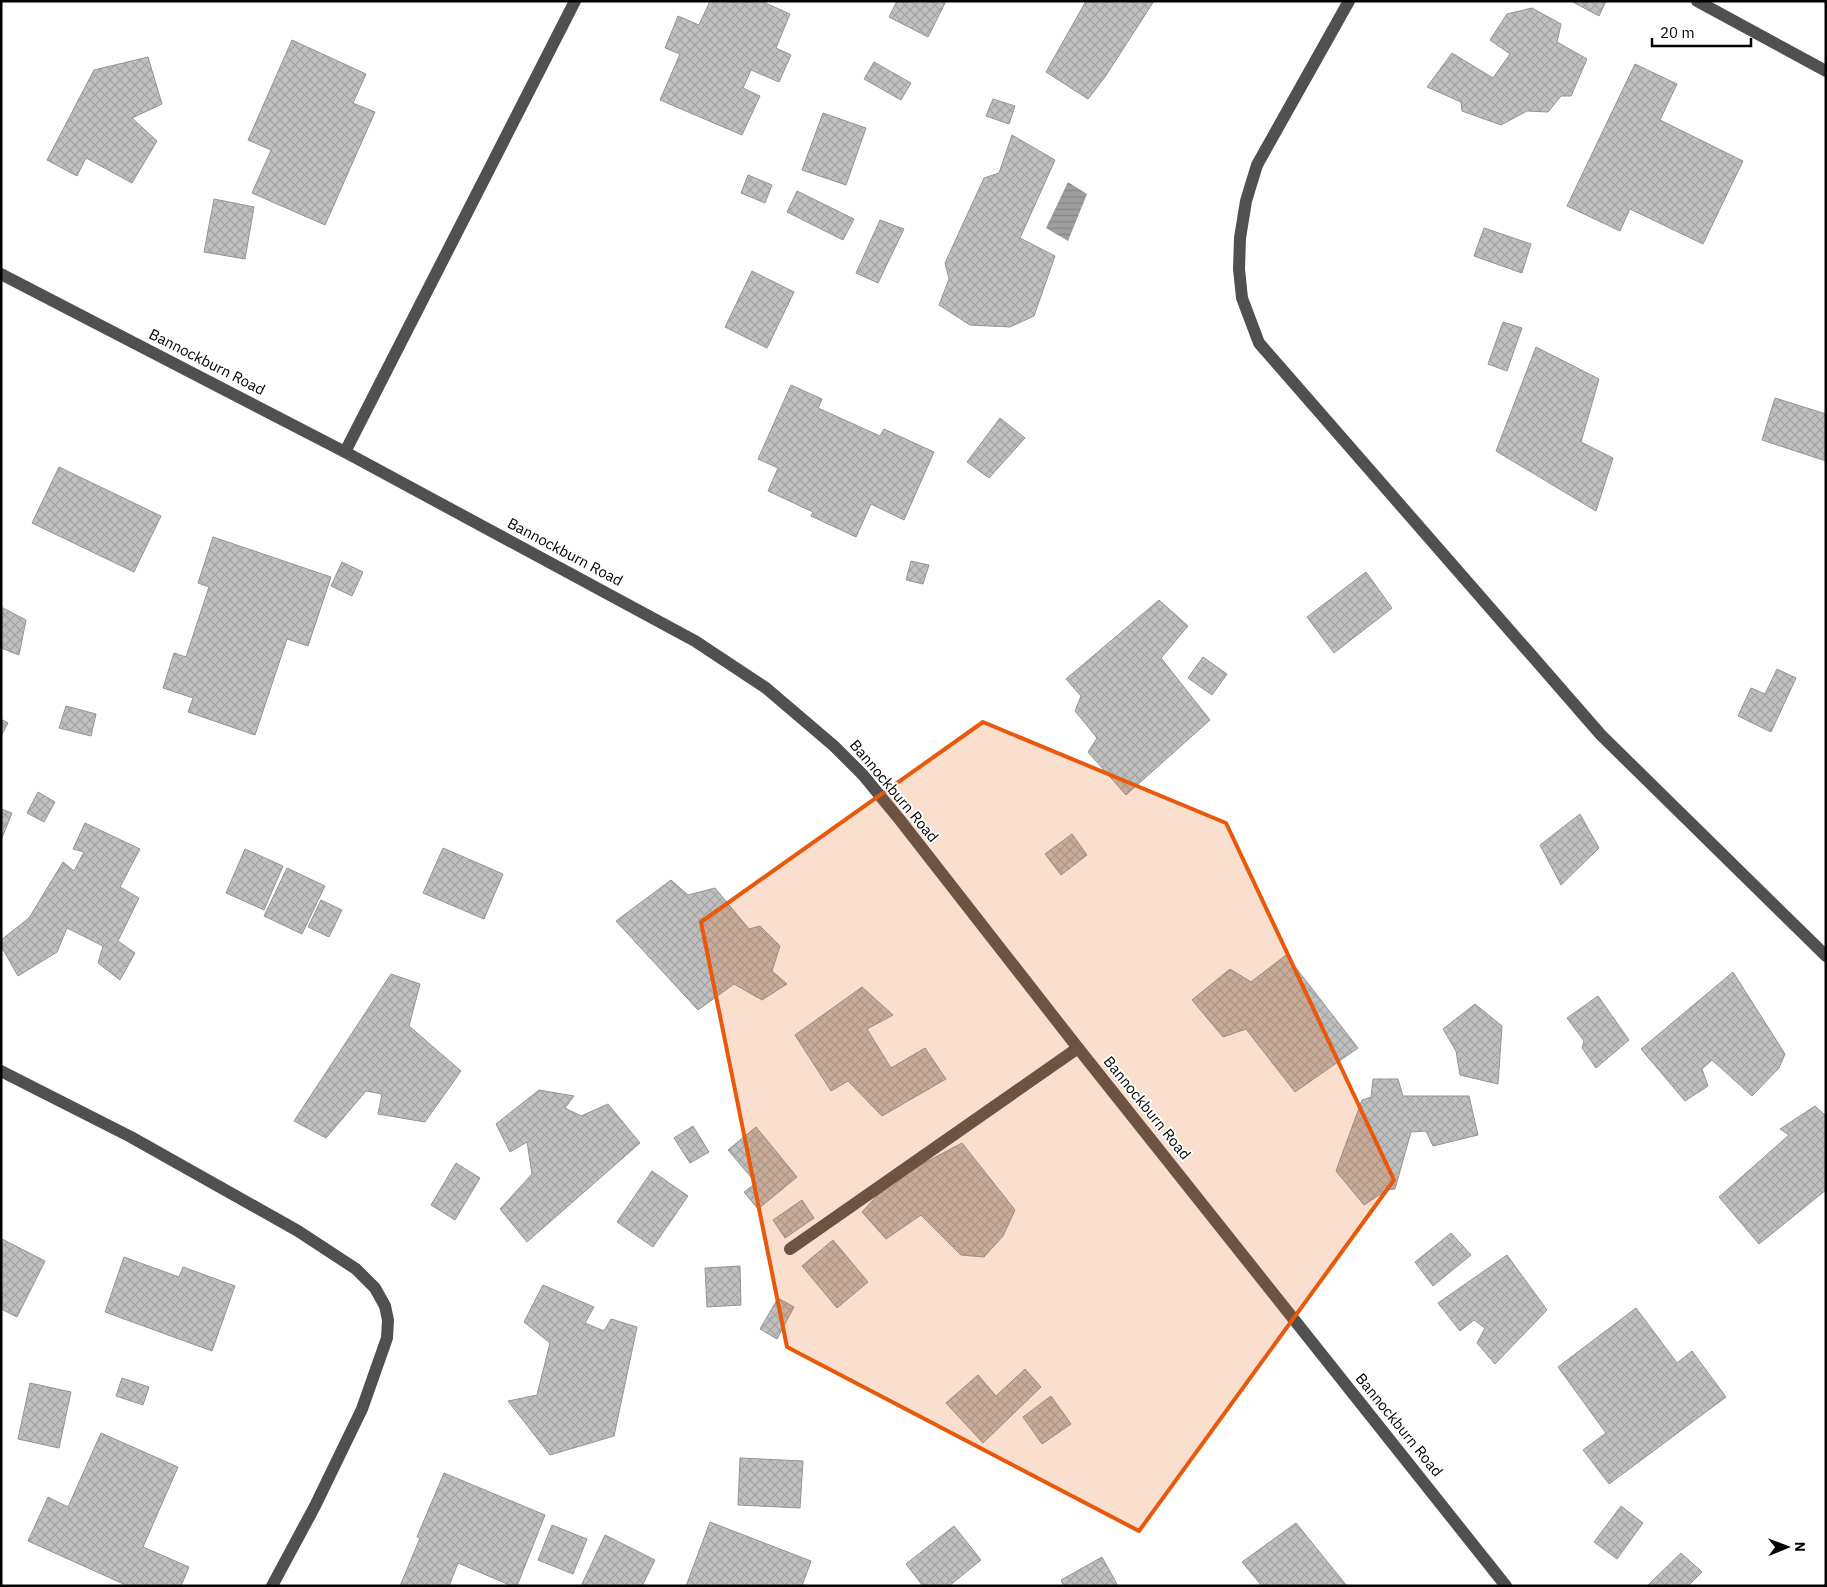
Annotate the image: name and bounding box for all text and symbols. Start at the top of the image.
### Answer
scale bar [1652,15,1751,47]
text: 20 m [1660,23,1695,42]
street label: Bannockburn Road [146,324,269,399]
street label: Bannockburn Road [504,513,626,590]
street label: Bannockburn Road [846,736,943,846]
street label: Bannockburn Road [1100,1052,1195,1163]
street label: Bannockburn Road [1352,1369,1447,1480]
north arrow [1762,1522,1812,1572]
text: N [1791,1542,1809,1552]

